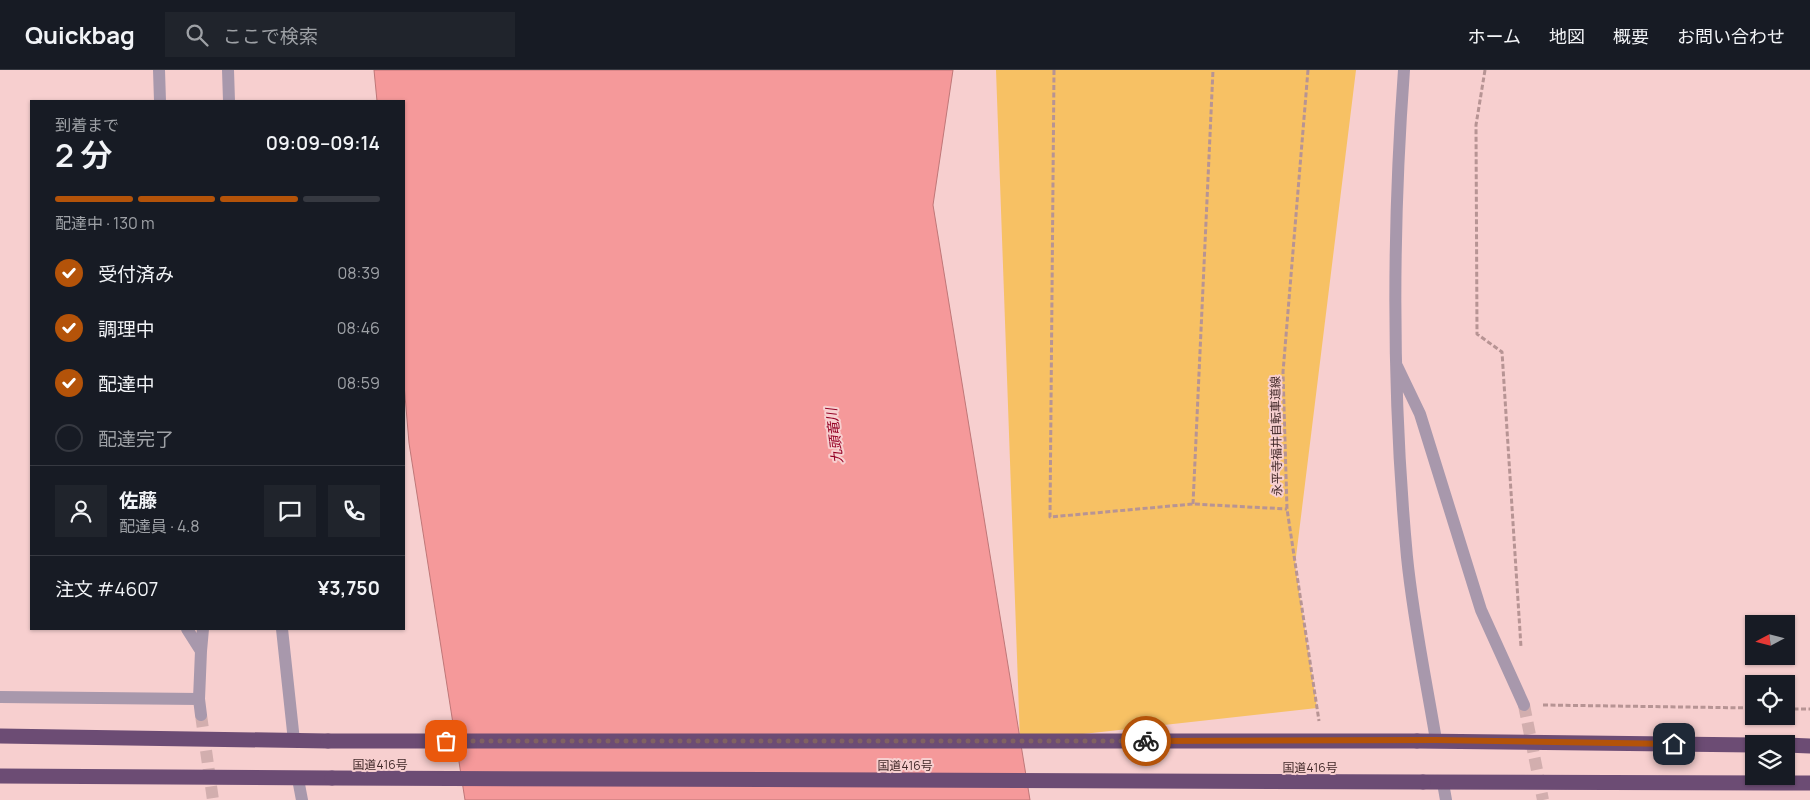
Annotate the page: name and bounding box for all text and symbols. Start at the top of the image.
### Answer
search box [165,12,515,57]
text: Quickbag [25,18,135,51]
icon: search [183,21,211,49]
text: ここで検索 [223,23,318,49]
text: ホーム [1468,24,1521,48]
text: 地図 [1549,24,1585,48]
text: 概要 [1613,24,1649,48]
text: お問い合わせ [1677,24,1785,48]
text: 到着まで [55,114,119,136]
text: 09:09–09:14 [266,130,380,156]
text: 2 分 [55,133,112,177]
text: 配達中 · 130 m [55,212,155,234]
icon: check [55,259,83,287]
text: 受付済み [98,261,174,287]
text: 08:39 [337,262,380,284]
icon: check [55,314,83,342]
text: 調理中 [98,316,155,342]
text: 08:46 [337,317,380,339]
icon: check [55,369,83,397]
text: 配達中 [98,371,155,397]
text: 08:59 [337,372,380,394]
street label: 永平寺福井自転車道線 [1266,376,1286,496]
water label: 九頭竜川 [821,405,847,465]
text: 配達完了 [98,426,174,452]
button: person [55,485,107,537]
button: chat [264,485,316,537]
button: phone [328,485,380,537]
text: 佐藤 [119,487,157,513]
text: 配達員 · 4.8 [119,515,199,537]
text: ¥3,750 [318,575,380,601]
text: 注文 #4607 [55,576,158,602]
north arrow [1745,615,1795,665]
map controls [1745,615,1795,785]
button: locate [1745,675,1795,725]
courier [1121,716,1171,766]
pin [425,720,467,762]
pin [1653,723,1695,765]
icon: bag [432,727,460,755]
icon: bike [1132,727,1160,755]
icon: home [1660,730,1688,758]
button: layers [1745,735,1795,785]
street label: 国道416号 [352,756,408,773]
street label: 国道416号 [877,757,933,774]
street label: 国道416号 [1282,759,1338,776]

